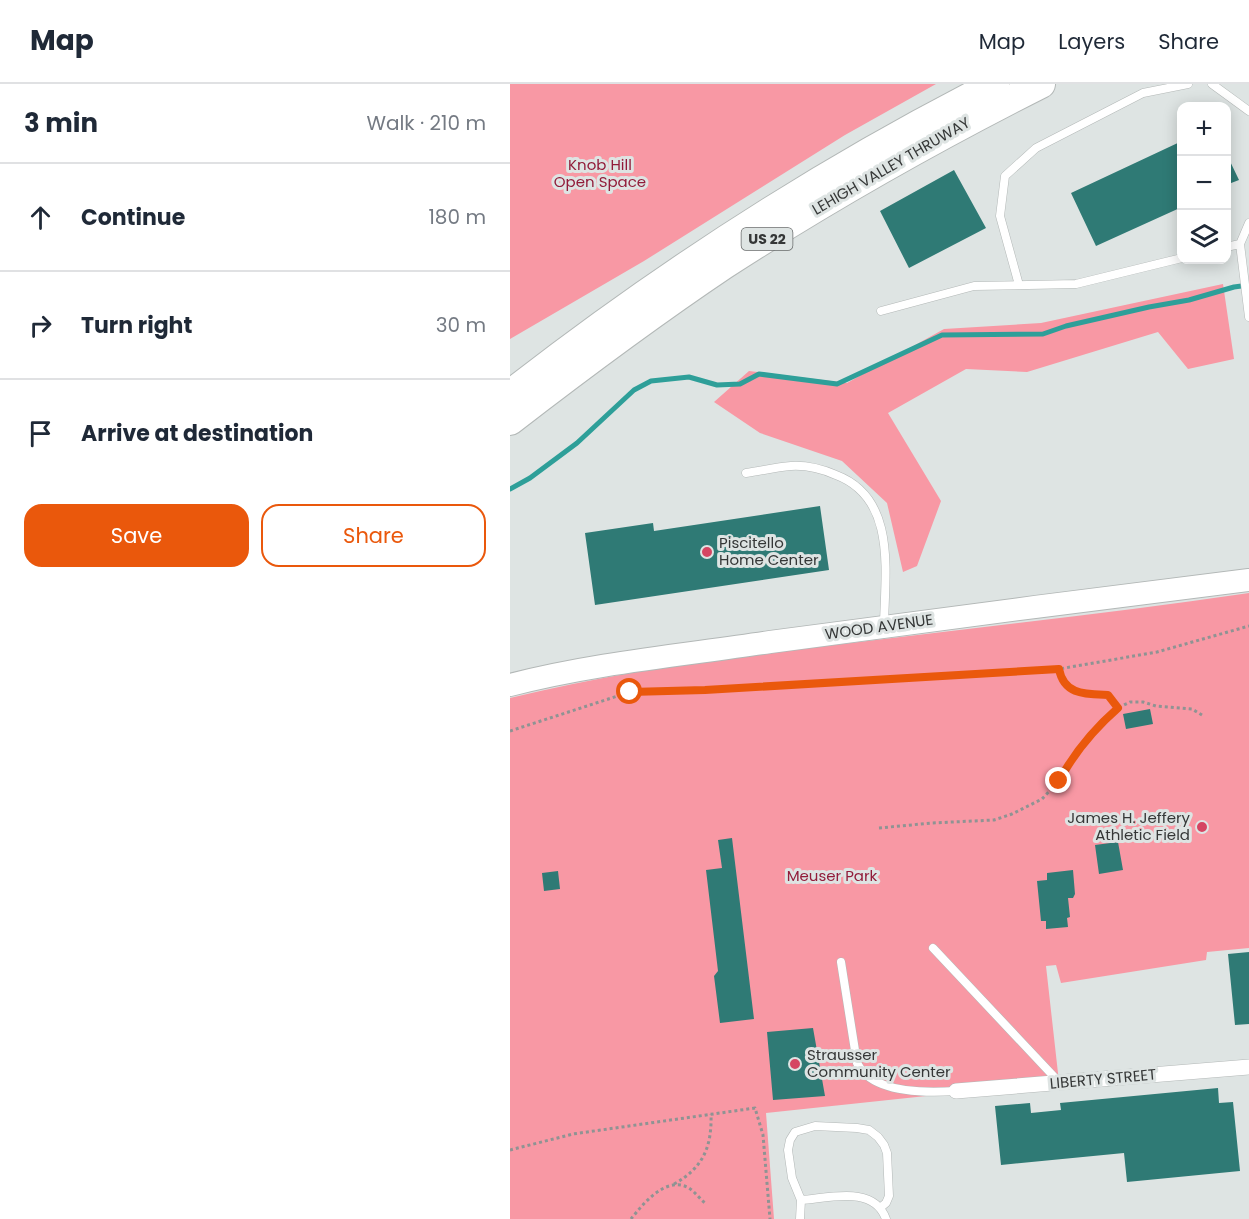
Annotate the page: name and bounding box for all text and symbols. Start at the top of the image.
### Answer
text: Map [30,21,94,60]
text: Map [979,27,1025,56]
text: Layers [1058,27,1125,56]
text: Share [1158,27,1219,56]
map controls [1177,102,1231,264]
button: + [1177,102,1231,156]
text: 3 min [24,105,98,141]
text: Walk · 210 m [366,109,486,137]
street label: LEHIGH VALLEY THRUWAY [808,112,974,219]
park label: Knob Hill Open Space [554,154,646,192]
button: − [1177,156,1231,210]
icon: ahead [24,201,57,234]
text: Continue [81,202,185,233]
text: 180 m [428,203,486,231]
button: layers [1177,210,1231,264]
road number: US 22 [742,228,792,250]
icon: right [24,309,57,342]
text: Turn right [81,310,192,341]
text: 30 m [436,311,486,339]
icon: arrive [24,417,57,450]
text: Arrive at destination [81,418,313,449]
button: Save [24,504,249,567]
button: Share [261,504,486,567]
place label: Piscitello Home Center [719,532,819,570]
marker: Piscitello Home Center [700,545,714,559]
street label: WOOD AVENUE [823,609,934,644]
route start [616,678,642,704]
route end [1045,767,1071,793]
place label: James H. Jeffery Athletic Field [1067,807,1191,845]
marker: James H. Jeffery Athletic Field [1195,820,1209,834]
park label: Meuser Park [787,865,878,886]
place label: Strausser Community Center [807,1044,951,1082]
marker: Strausser Community Center [788,1057,802,1071]
street label: LIBERTY STREET [1049,1063,1157,1094]

